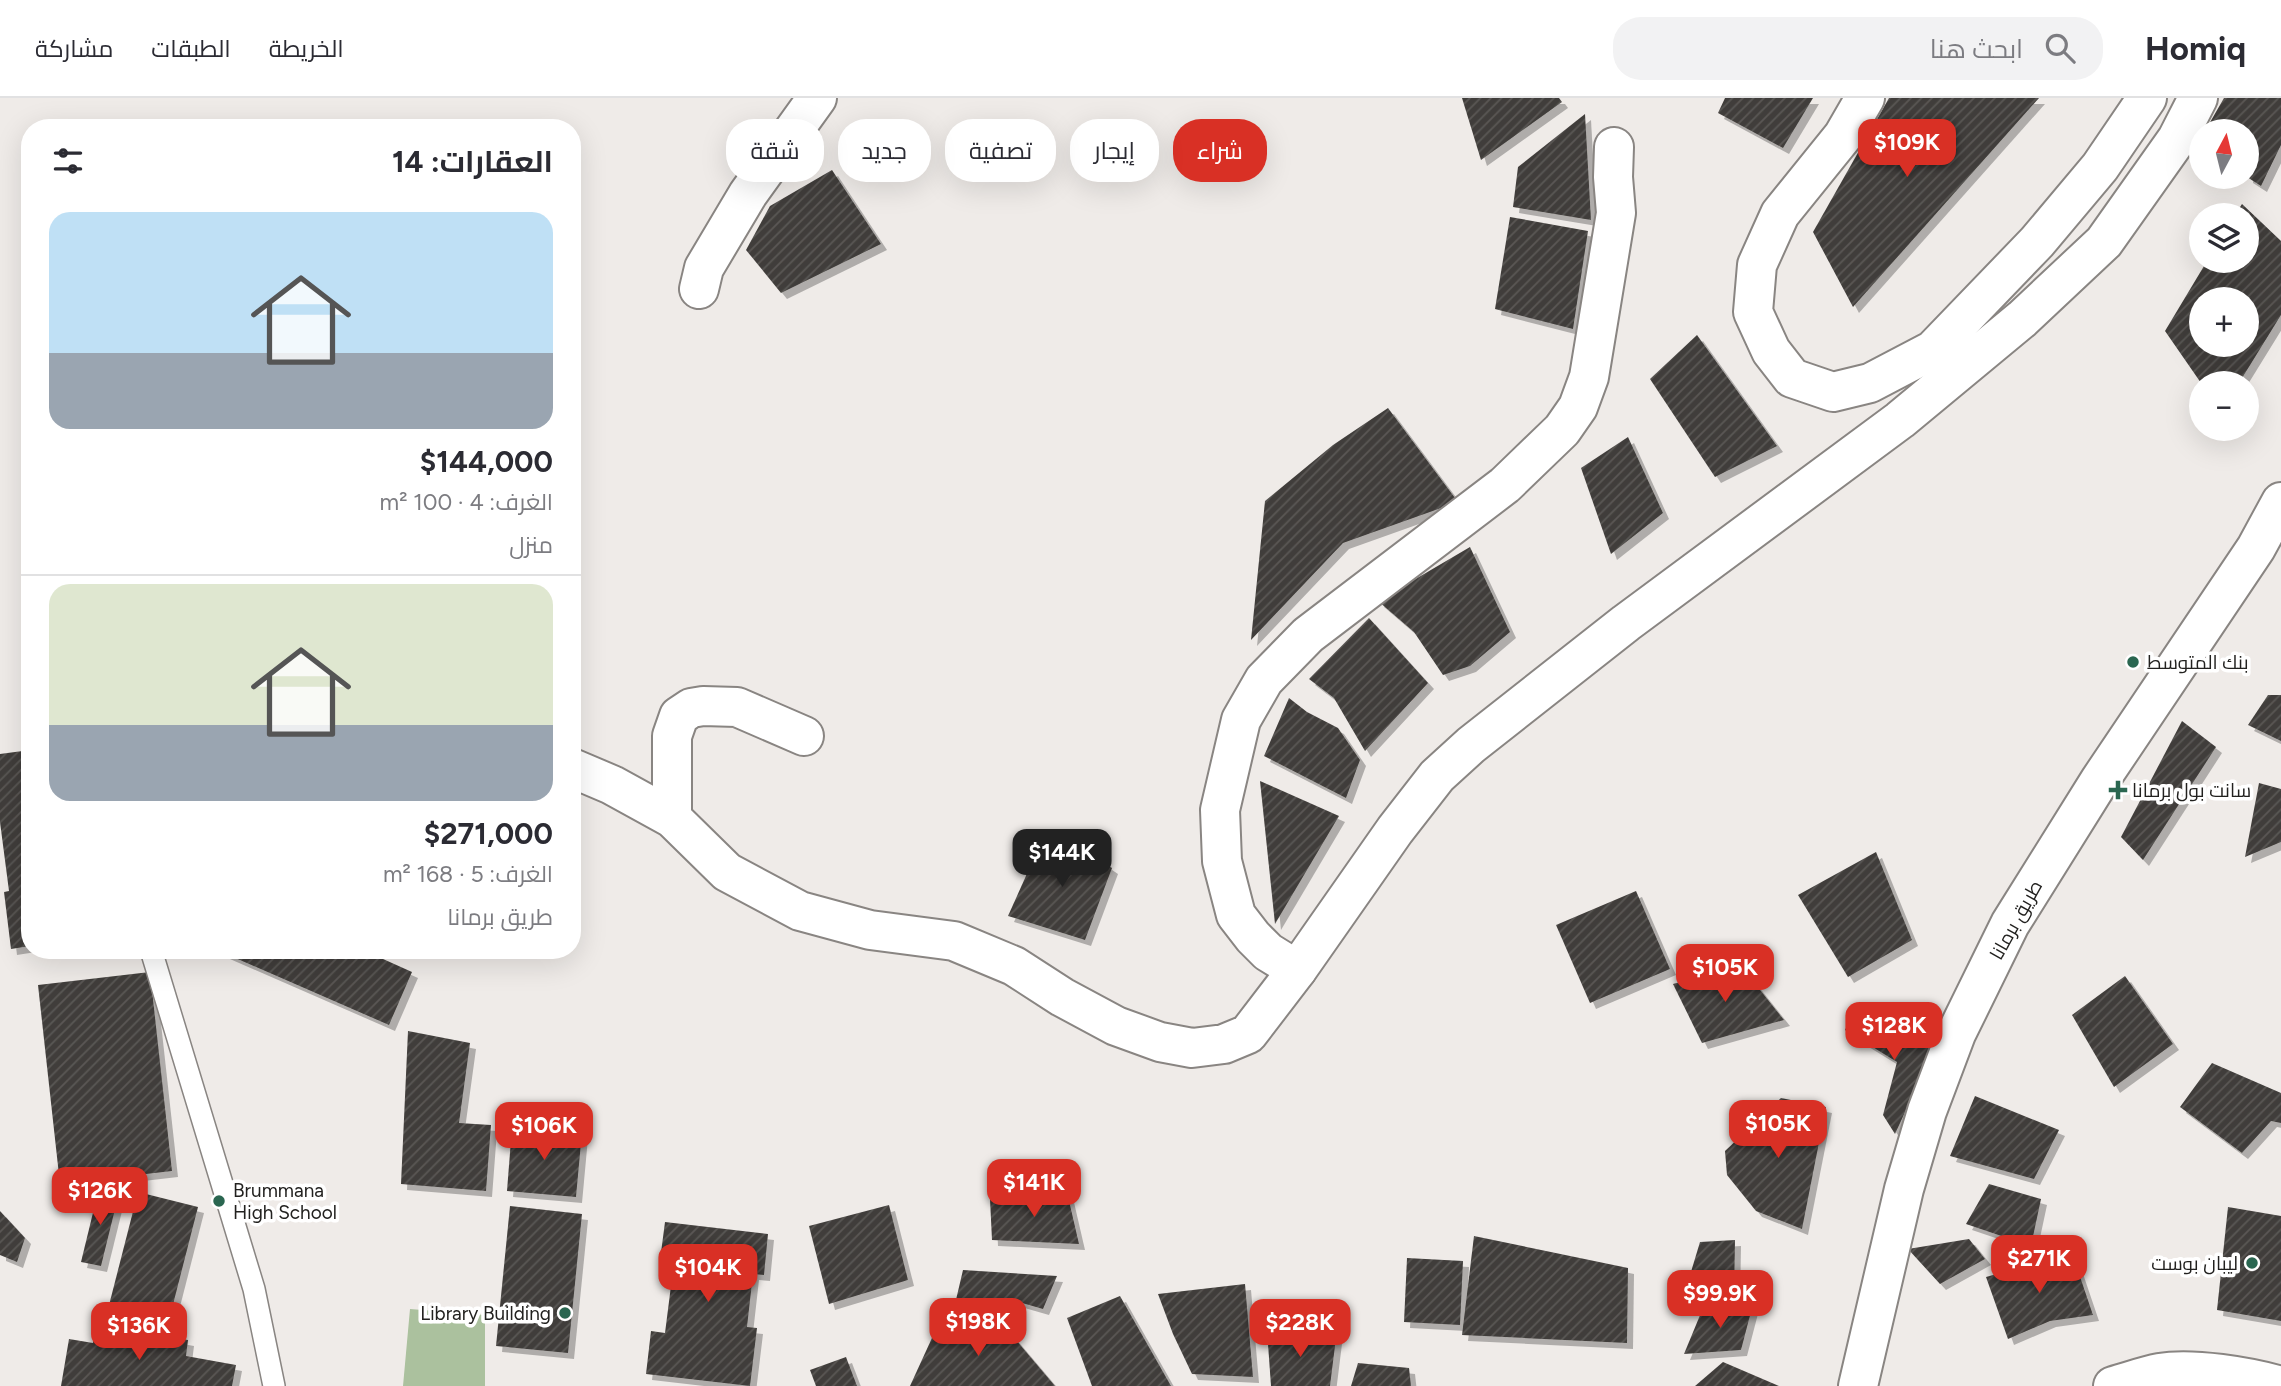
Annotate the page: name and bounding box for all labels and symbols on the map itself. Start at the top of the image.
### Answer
north arrow [2189,119,2259,189]
pin: $109K [1858,120,1956,179]
place label: بنك المتوسط [2147,651,2248,674]
marker: بنك المتوسط [2125,654,2141,670]
place label: سانت بول برمانا [2132,779,2251,802]
marker: سانت بول برمانا [2110,782,2126,798]
pin: $144K [1013,830,1111,889]
street label: طريق برمانا [1985,876,2048,964]
pin: $105K [1676,944,1774,1004]
pin: $128K [1845,1002,1943,1062]
pin: $105K [1729,1100,1827,1160]
pin: $106K [495,1102,593,1162]
pin: $141K [985,1160,1083,1219]
pin: $126K [51,1168,149,1227]
place label: Brummana High School [233,1179,337,1224]
marker: Brummana High School [211,1193,227,1209]
pin: $271K [1990,1236,2088,1295]
pin: $104K [659,1244,757,1304]
place label: ليبان بوست [2151,1252,2238,1275]
marker: ليبان بوست [2244,1255,2260,1271]
pin: $99.9K [1663,1270,1777,1330]
pin: $198K [929,1298,1027,1358]
pin: $228K [1251,1300,1349,1359]
pin: $136K [90,1302,188,1362]
place label: Library Building [420,1302,551,1325]
marker: Library Building [557,1305,573,1321]

